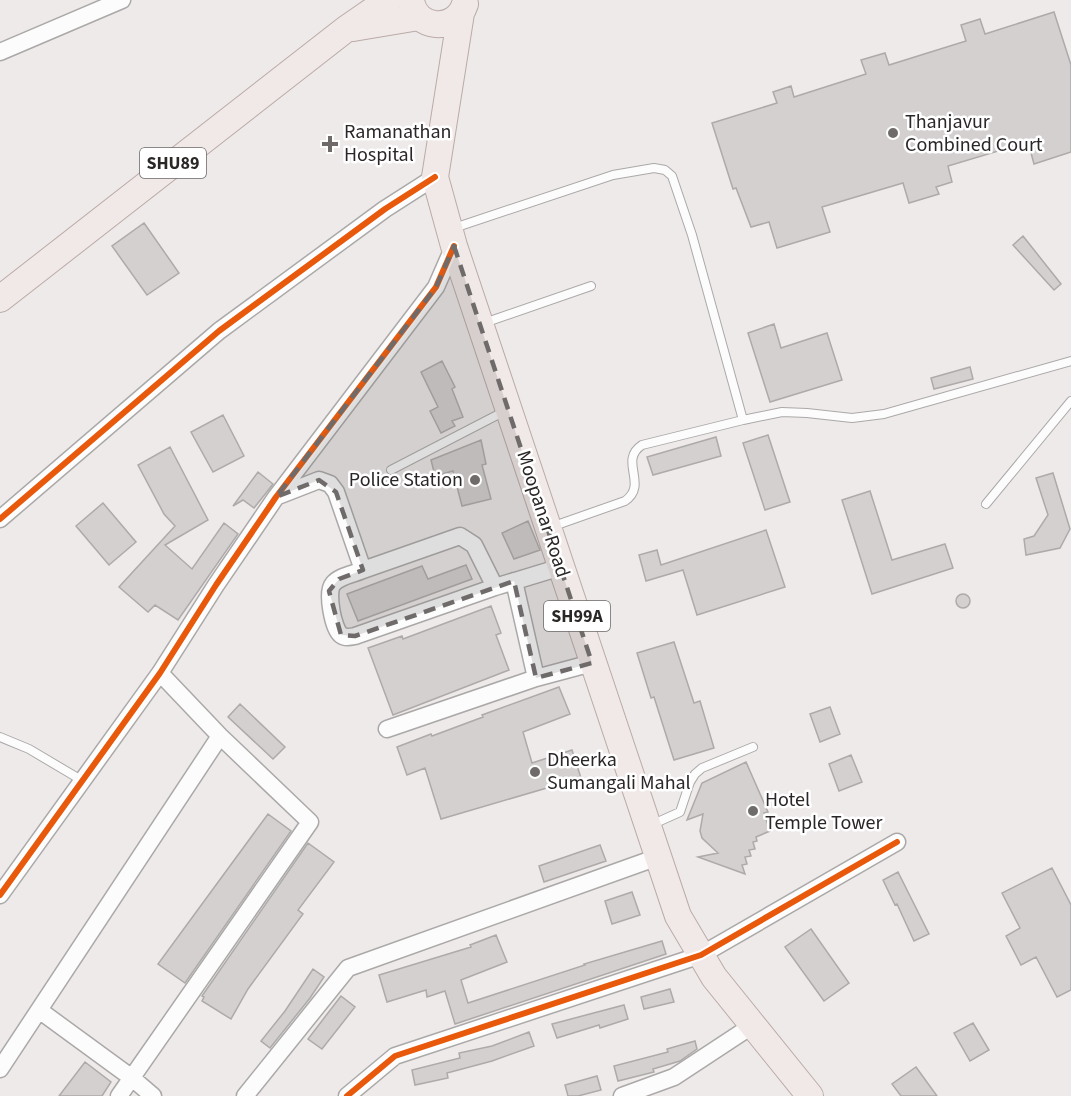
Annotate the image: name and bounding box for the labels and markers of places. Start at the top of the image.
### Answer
place label: Thanjavur Combined Court [905,108,1043,159]
place label: Ramanathan Hospital [344,118,451,169]
marker: Thanjavur Combined Court [886,126,900,140]
marker: Ramanathan Hospital [321,135,339,153]
place label: Police Station [349,466,463,494]
marker: Police Station [468,473,482,487]
place label: Dheerka Sumangali Mahal [547,746,691,797]
marker: Dheerka Sumangali Mahal [528,765,542,779]
place label: Hotel Temple Tower [765,786,882,837]
marker: Hotel Temple Tower [746,804,760,818]

